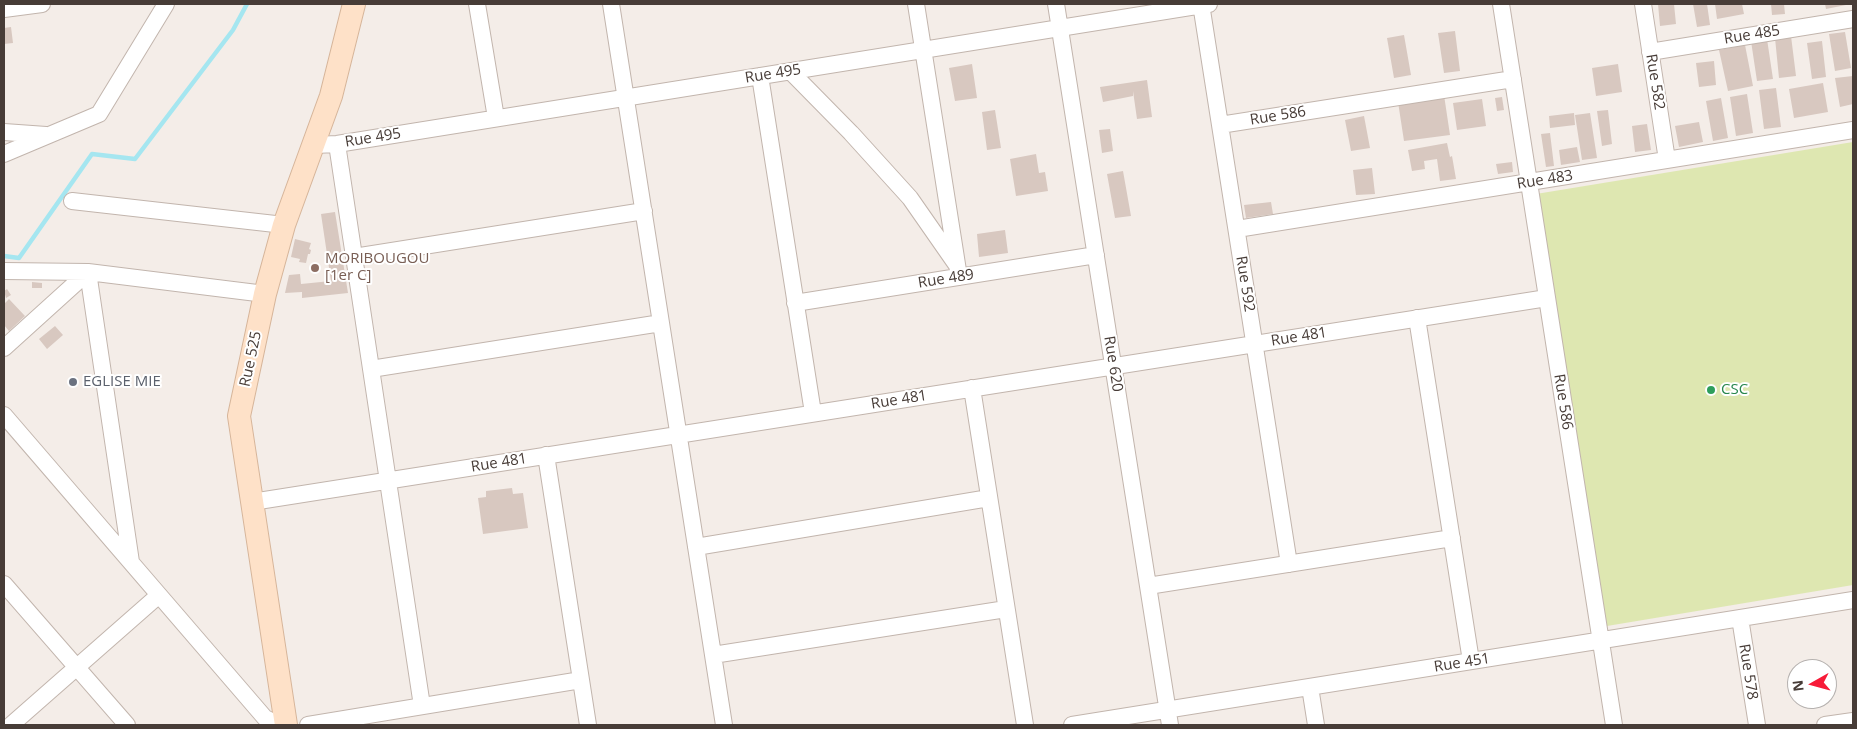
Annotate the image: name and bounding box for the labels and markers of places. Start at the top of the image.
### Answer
place label: MORIBOUGOU [1er C] [325,250,429,285]
marker: MORIBOUGOU [1er C] [309,262,321,274]
place label: EGLISE MIE [83,373,161,391]
marker: EGLISE MIE [67,376,79,388]
place label: CSC [1721,381,1748,399]
marker: CSC [1705,384,1717,396]

